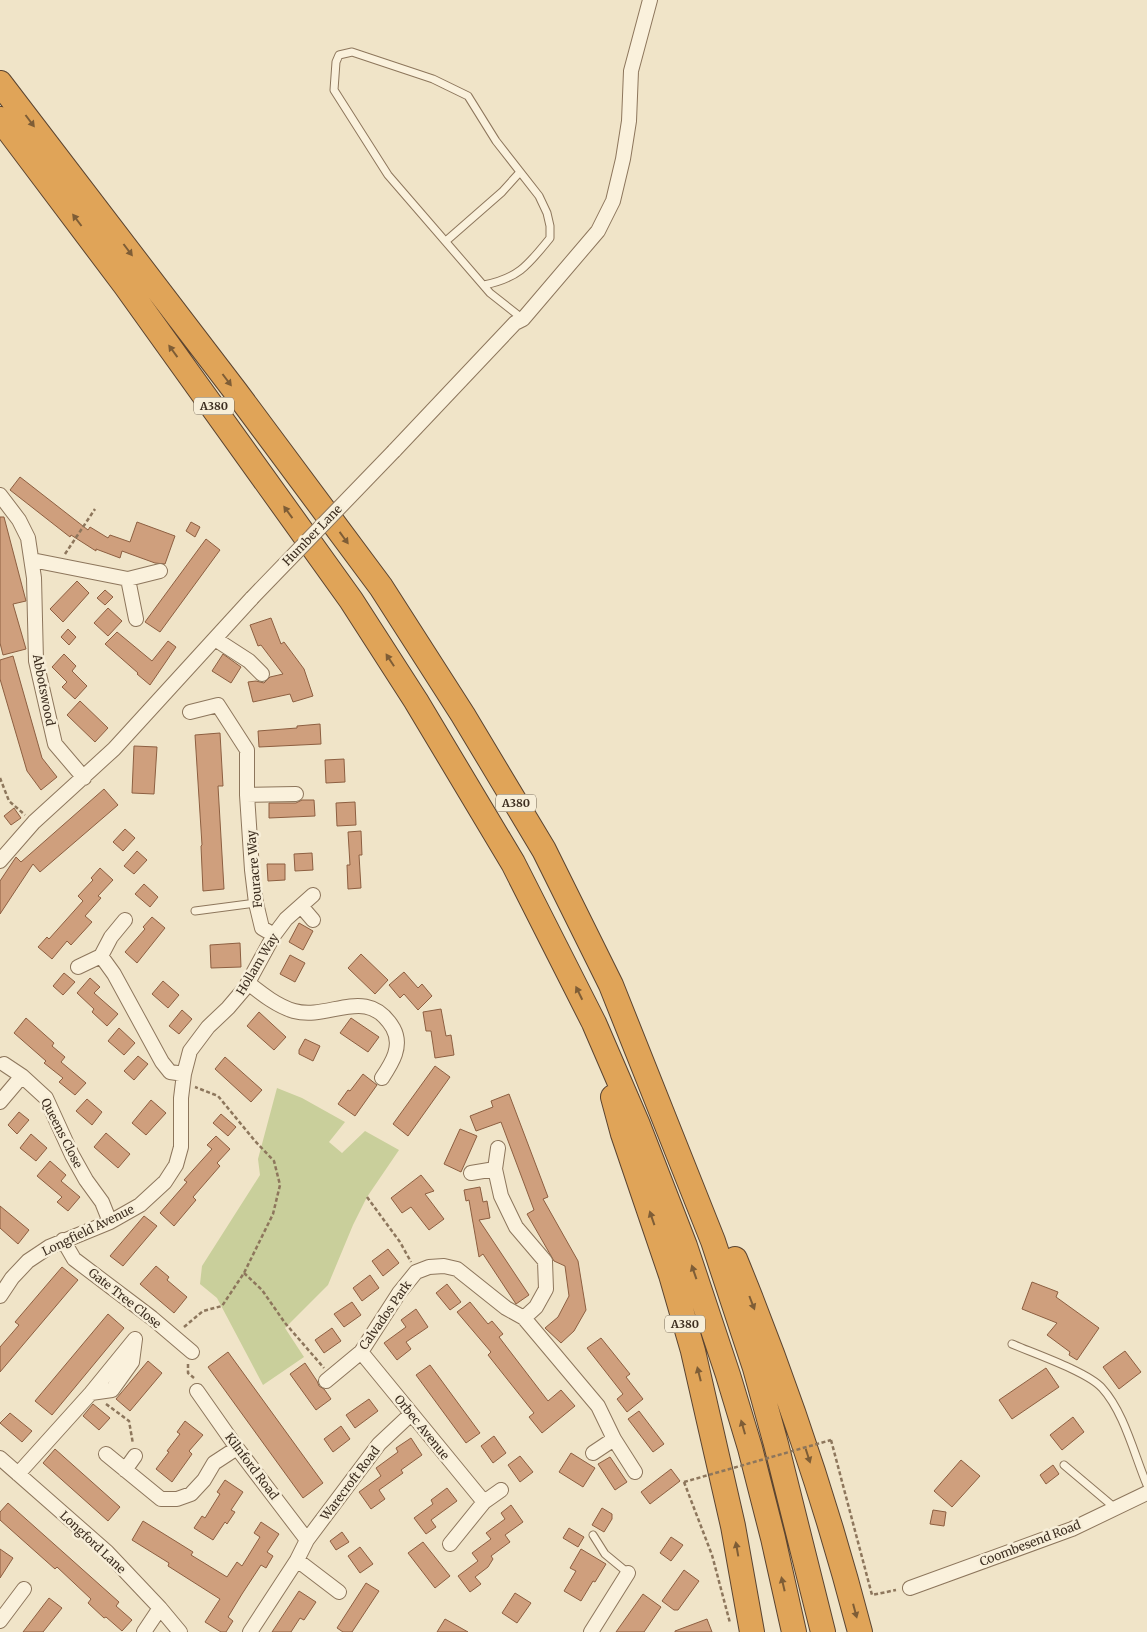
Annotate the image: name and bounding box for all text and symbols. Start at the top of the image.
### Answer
one-way arrow [24,114,35,127]
one-way arrow [72,213,82,227]
one-way arrow [123,243,134,256]
one-way arrow [168,344,178,358]
one-way arrow [222,373,232,387]
road number: A380 [194,398,234,414]
street label: Humber Lane [279,501,345,569]
one-way arrow [283,505,293,519]
one-way arrow [339,531,350,544]
street label: Abbotswood [30,652,58,727]
one-way arrow [385,653,395,667]
road number: A380 [496,794,536,811]
street label: Fouracre Way [243,829,265,909]
street label: Hollam Way [233,930,281,998]
one-way arrow [575,985,583,1000]
street label: Queens Close [38,1096,86,1170]
street label: Longfield Avenue [40,1201,136,1259]
one-way arrow [648,1210,656,1225]
one-way arrow [690,1264,698,1279]
street label: Gate Tree Close [86,1265,164,1331]
street label: Calvados Park [356,1277,415,1352]
one-way arrow [748,1296,756,1311]
road number: A380 [665,1316,705,1332]
one-way arrow [695,1366,703,1381]
street label: Orbec Avenue [391,1392,453,1462]
one-way arrow [739,1419,747,1434]
street label: Kilnford Road [222,1430,282,1502]
street label: Warecroft Road [317,1443,383,1524]
one-way arrow [805,1448,812,1463]
street label: Longford Lane [57,1508,129,1576]
street label: Coombesend Road [977,1517,1083,1569]
one-way arrow [733,1541,741,1557]
one-way arrow [779,1577,787,1592]
one-way arrow [851,1604,859,1619]

